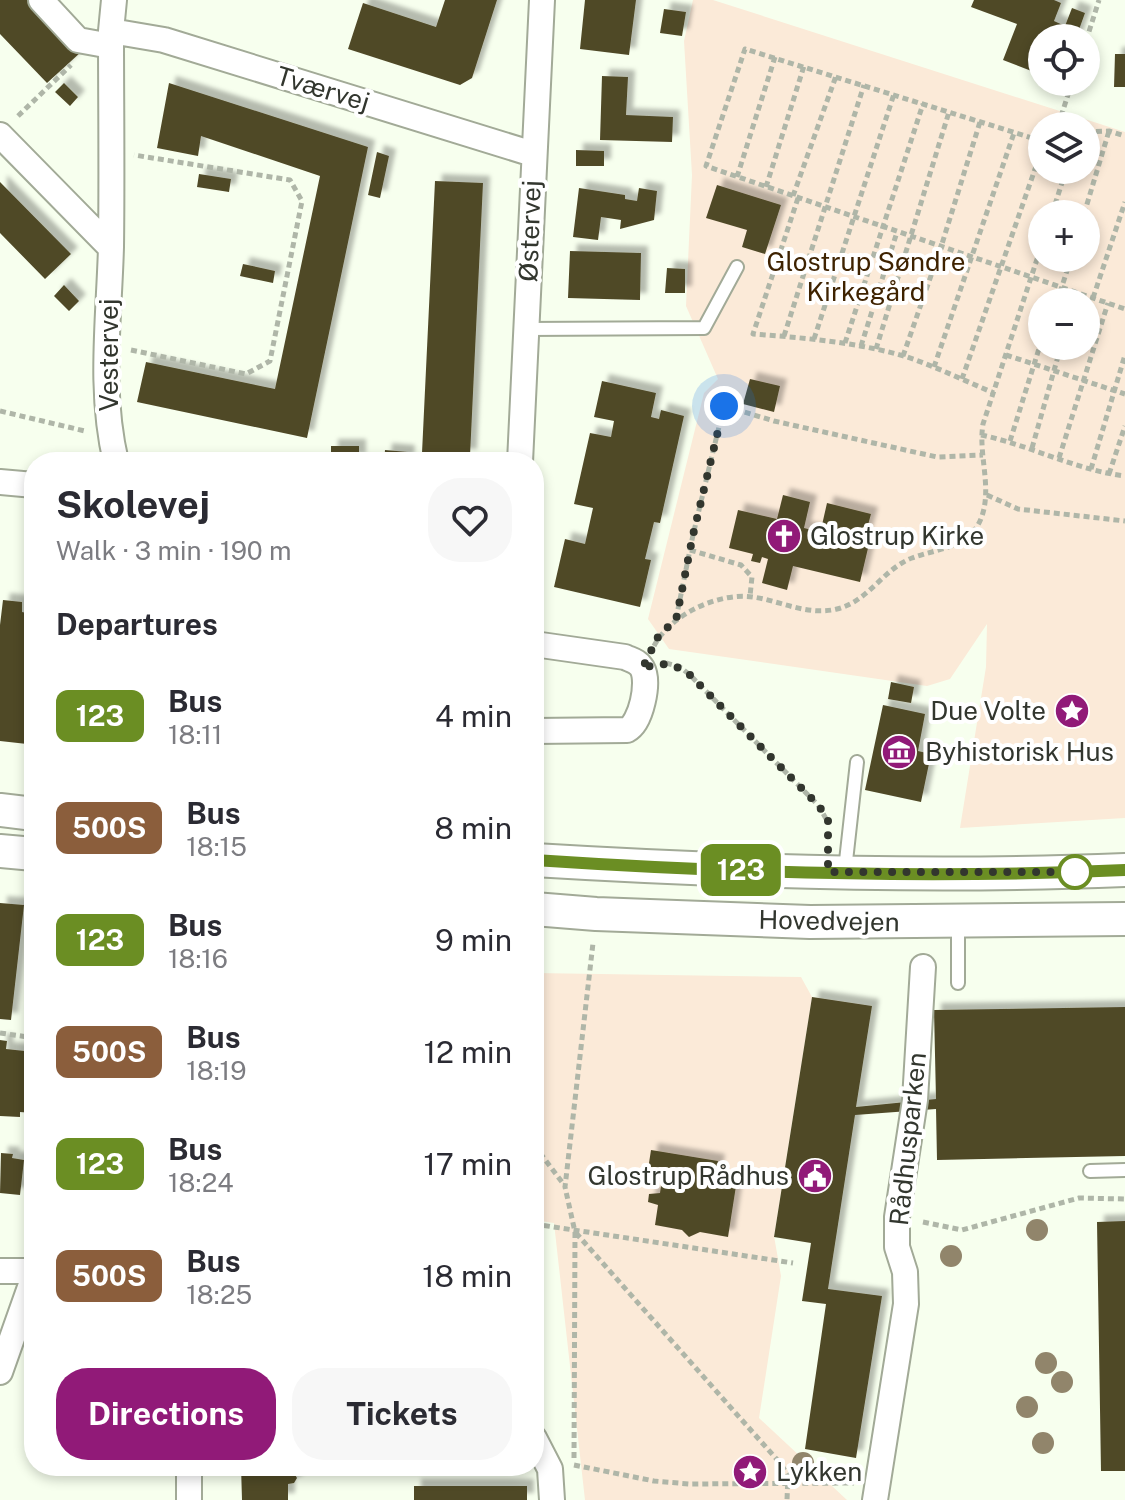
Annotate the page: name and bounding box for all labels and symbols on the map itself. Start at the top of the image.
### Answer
street label: Tværvej [273,60,373,117]
street label: Østervej [512,180,547,282]
park label: Glostrup Søndre Kirkegård [767,246,965,307]
street label: Vestervej [93,298,124,412]
your location [704,386,744,426]
church icon: Glostrup Kirke [765,517,803,555]
place label: Glostrup Kirke [810,520,984,551]
place icon: Due Volte [1053,692,1091,730]
place label: Due Volte [930,695,1046,726]
museum icon: Byhistorisk Hus [880,733,918,771]
place label: Byhistorisk Hus [925,736,1114,767]
line badge: 123 [695,844,787,896]
unlabelled marker [1058,855,1092,889]
street label: Hovedvejen [758,904,900,937]
street label: Rådhusparken [883,1051,932,1227]
public building icon: Glostrup Rådhus [796,1157,834,1195]
place label: Glostrup Rådhus [587,1160,789,1191]
place icon: Lykken [731,1453,769,1491]
place label: Lykken [776,1456,862,1487]

